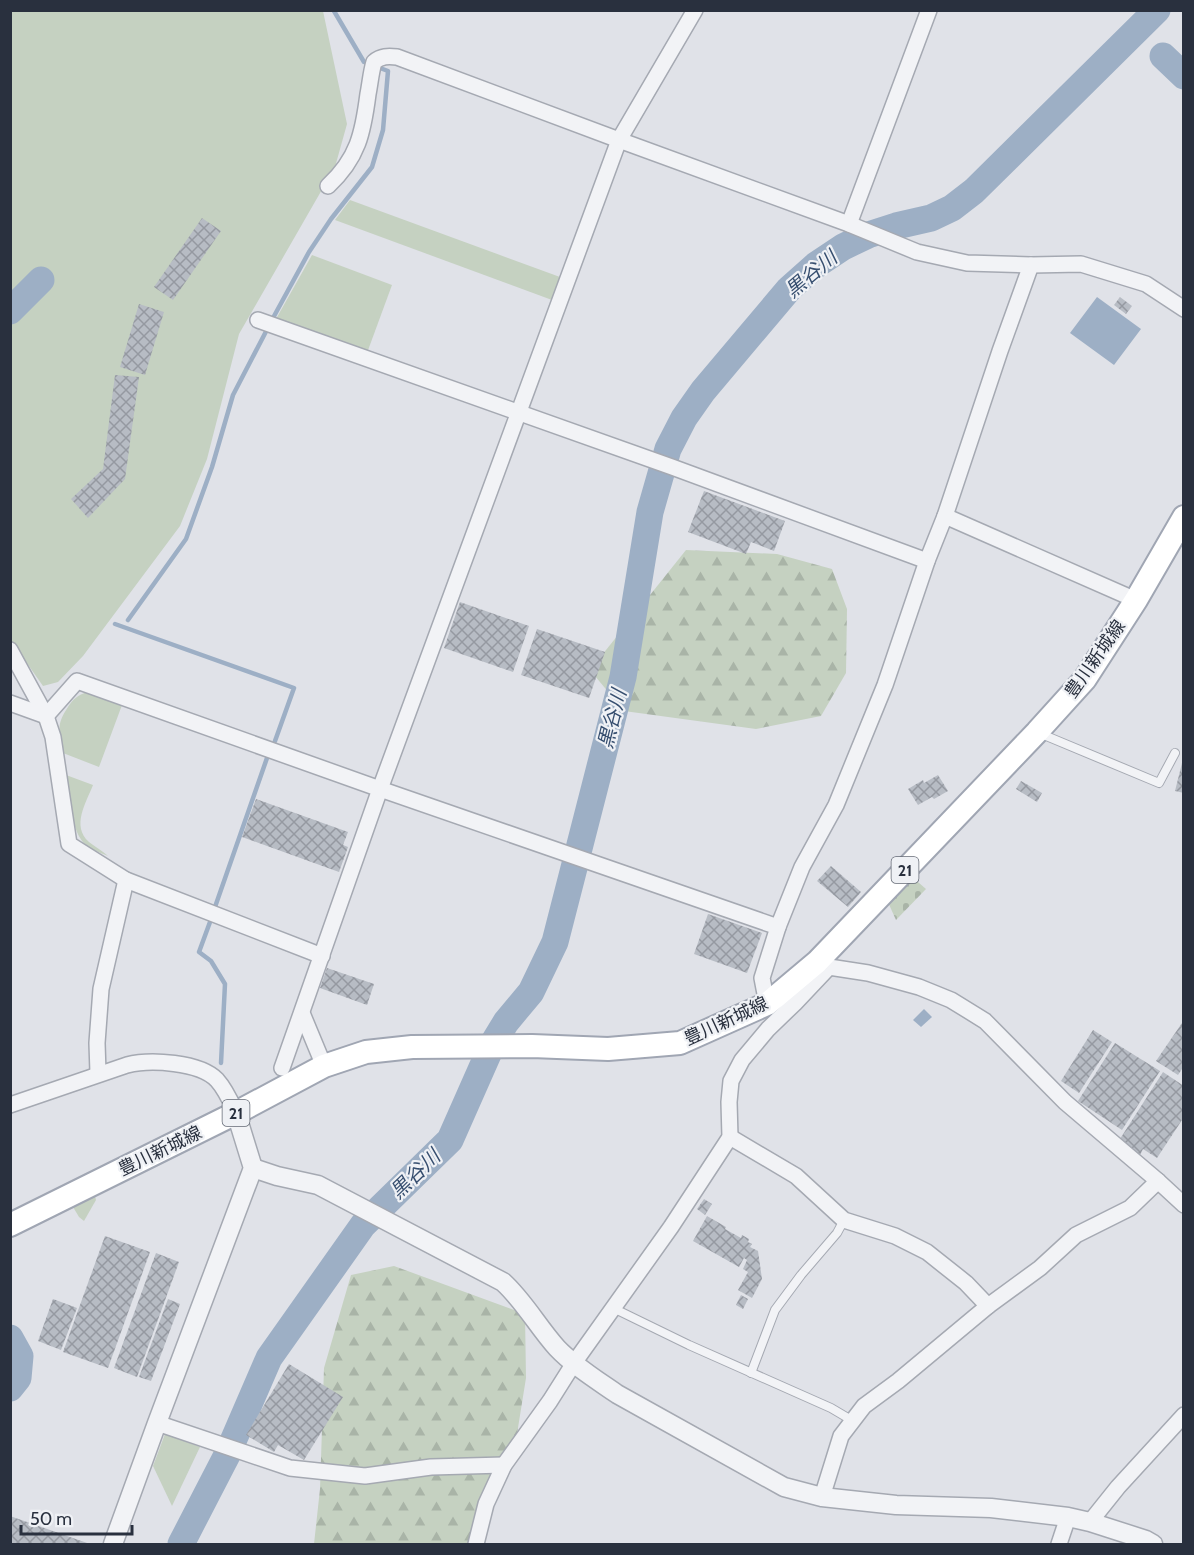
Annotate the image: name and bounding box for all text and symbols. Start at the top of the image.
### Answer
water label: 黒谷川 [780,244,843,302]
street label: 豊川新城線 [1060,616,1130,702]
water label: 黒谷川 [593,685,631,751]
road number: 21 [892,857,918,883]
street label: 豊川新城線 [681,992,771,1050]
road number: 21 [222,1100,250,1126]
street label: 豊川新城線 [115,1121,205,1181]
water label: 黒谷川 [385,1143,446,1203]
scale bar [21,1498,132,1536]
text: 50 m [30,1508,72,1530]

